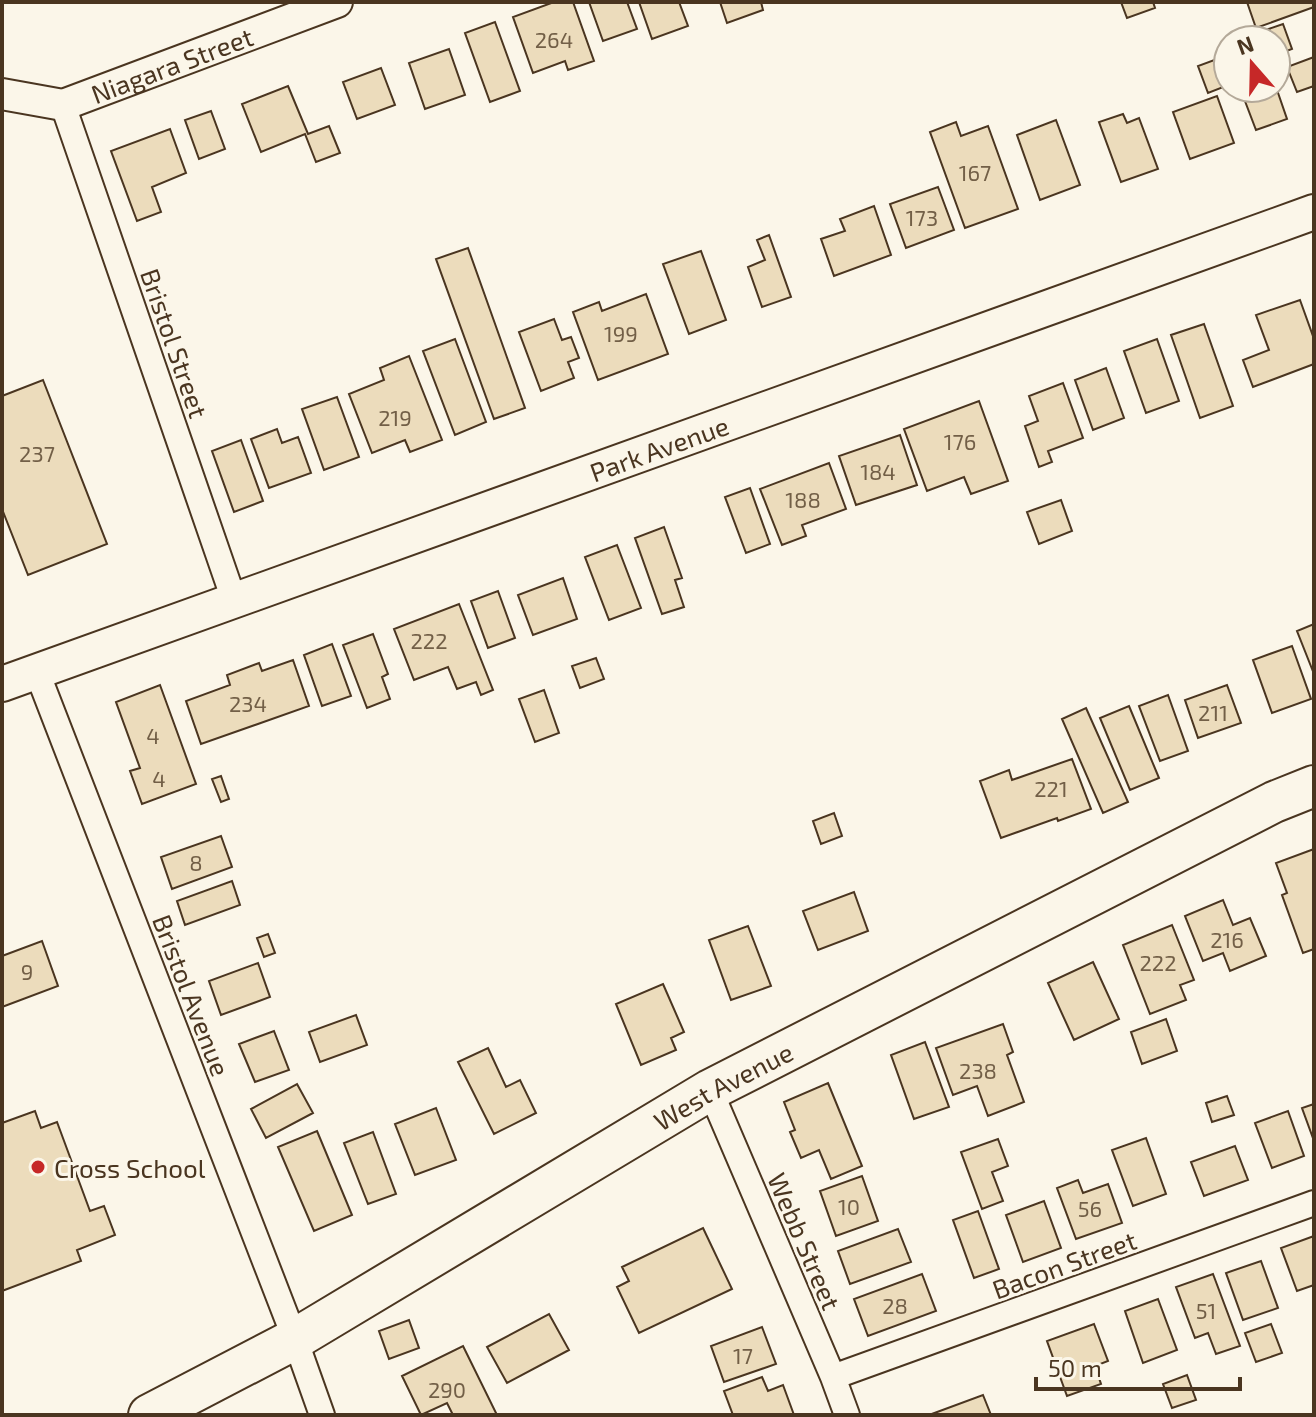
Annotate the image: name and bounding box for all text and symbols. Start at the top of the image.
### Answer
street label: Niagara Street [86,20,257,109]
north arrow [1212,24,1292,104]
house number: 264 [535,26,573,52]
text: N [1233,29,1257,59]
house number: 167 [959,159,991,185]
house number: 173 [906,204,938,230]
street label: Bristol Street [135,264,215,422]
house number: 199 [604,320,638,346]
house number: 219 [378,404,412,430]
street label: Park Avenue [585,409,732,487]
house number: 176 [944,428,976,454]
house number: 237 [19,440,55,466]
house number: 184 [860,458,896,484]
house number: 188 [785,486,821,512]
house number: 222 [410,627,448,653]
house number: 234 [229,690,267,716]
house number: 211 [1198,699,1228,725]
house number: 4 [146,722,160,748]
house number: 4 [152,765,166,791]
house number: 221 [1034,775,1068,801]
house number: 8 [189,849,203,875]
street label: Bristol Avenue [147,910,237,1080]
house number: 216 [1210,926,1244,952]
house number: 222 [1139,949,1177,975]
house number: 9 [21,958,33,984]
street label: West Avenue [648,1035,797,1136]
house number: 238 [959,1057,997,1083]
place label: Cross School [54,1152,206,1183]
marker: Cross School [29,1158,47,1176]
street label: Webb Street [762,1168,848,1314]
house number: 10 [838,1193,860,1219]
house number: 56 [1078,1195,1102,1221]
street label: Bacon Street [988,1224,1140,1304]
house number: 28 [882,1292,908,1318]
house number: 51 [1196,1297,1216,1323]
scale bar [1036,1341,1240,1391]
house number: 17 [733,1342,753,1368]
text: 50 m [1048,1353,1102,1382]
house number: 290 [428,1376,466,1402]

